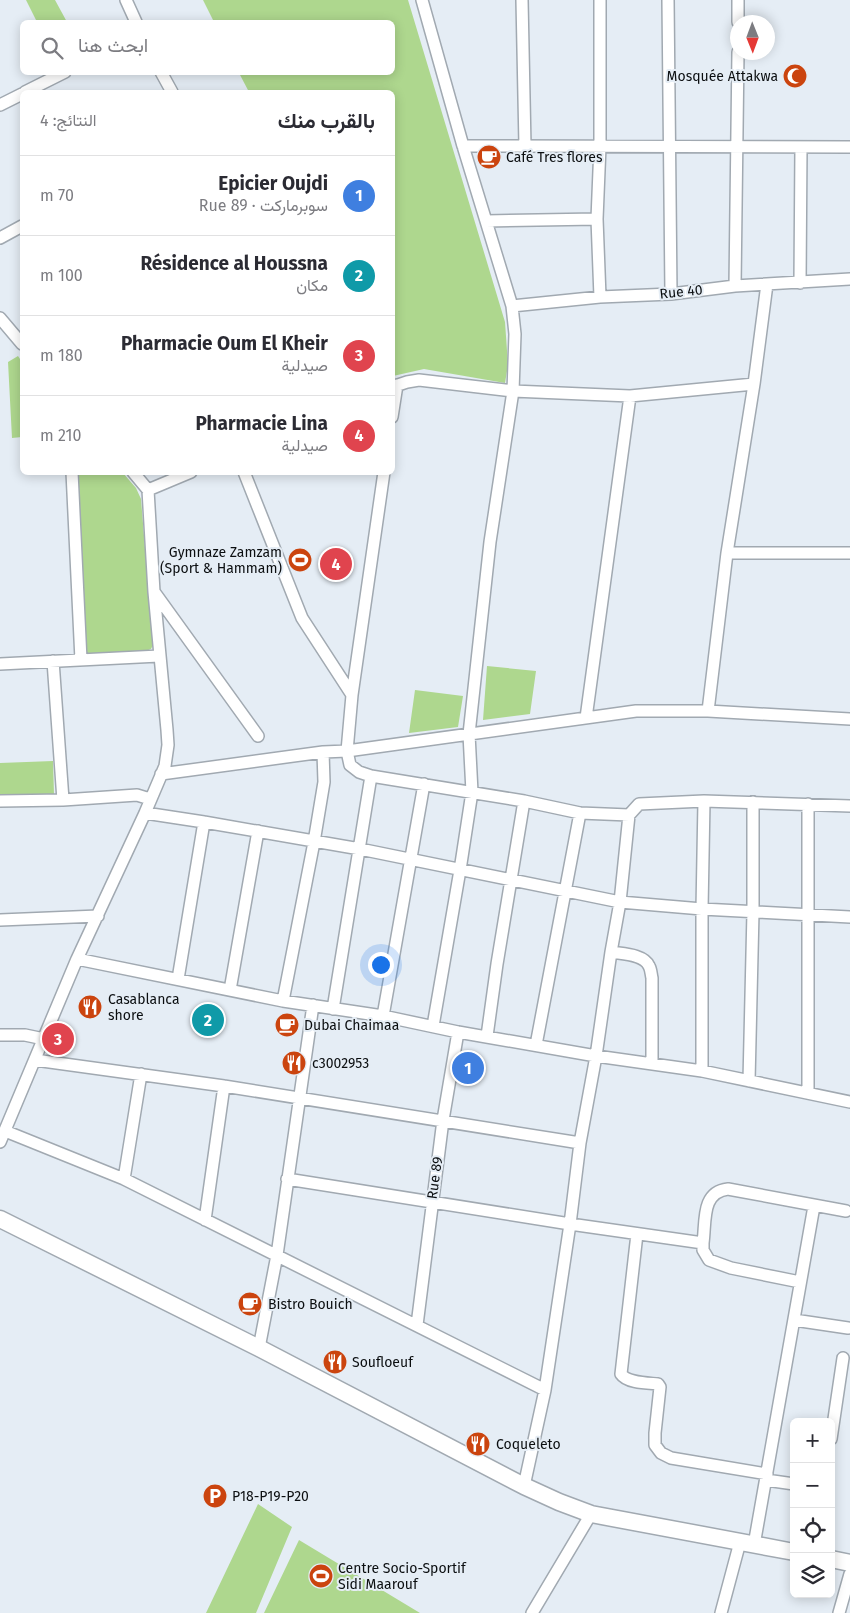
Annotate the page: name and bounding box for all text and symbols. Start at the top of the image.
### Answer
north arrow [730,15,775,60]
search box [20,20,395,75]
icon: search [38,34,66,62]
text: ابحث هنا [78,34,148,57]
mosque icon: Mosquée Attakwa [782,63,808,89]
place label: Mosquée Attakwa [667,68,778,85]
text: بالقرب منك [278,108,375,134]
text: النتائج: 4 [40,111,97,130]
cafe icon: Café Tres flores [476,144,502,170]
place label: Café Tres flores [506,149,603,166]
text: Epicier Oujdi [218,172,328,195]
text: 70 m [40,186,74,205]
text: 1 [355,186,363,205]
text: سوبرماركت · Rue 89 [199,196,328,215]
text: Résidence al Houssna [140,252,328,275]
text: 100 m [40,266,83,285]
text: 2 [355,266,363,285]
text: مكان [296,276,328,295]
street label: Rue 40 [659,281,704,303]
text: Pharmacie Oum El Kheir [121,332,328,355]
text: 180 m [40,346,83,365]
text: 3 [355,346,363,365]
text: صيدلية [282,356,328,375]
text: Pharmacie Lina [196,412,328,435]
text: 210 m [40,426,81,445]
text: 4 [354,426,364,445]
text: صيدلية [282,436,328,455]
place label: Gymnaze Zamzam (Sport & Hammam) [160,544,282,577]
pin: 4 [320,545,352,583]
sports icon: Gymnaze Zamzam (Sport & Hammam) [287,547,313,573]
your location [368,952,394,978]
place label: Casablanca shore [108,991,180,1024]
restaurant icon: Casablanca shore [77,994,103,1020]
pin: 2 [192,1001,224,1039]
cafe icon: Dubai Chaimaa [274,1012,300,1038]
place label: Dubai Chaimaa [304,1017,399,1034]
pin: 3 [42,1020,74,1058]
pin: 1 [452,1049,484,1087]
restaurant icon: c3002953 [281,1050,307,1076]
place label: c3002953 [312,1055,369,1072]
street label: Rue 89 [424,1156,446,1200]
cafe icon: Bistro Bouich [237,1291,263,1317]
place label: Bistro Bouich [268,1296,353,1313]
restaurant icon: Soufloeuf [322,1349,348,1375]
place label: Soufloeuf [352,1354,414,1371]
map controls [790,1418,835,1598]
button: + [790,1418,835,1463]
restaurant icon: Coqueleto [465,1431,491,1457]
place label: Coqueleto [496,1436,561,1453]
button: − [790,1463,835,1508]
parking icon: P18-P19-P20 [202,1483,228,1509]
place label: P18-P19-P20 [232,1488,309,1505]
button: locate [790,1508,835,1553]
button: layers [790,1553,835,1598]
place label: Centre Socio-Sportif Sidi Maarouf [338,1560,467,1593]
sports icon: Centre Socio-Sportif Sidi Maarouf [308,1563,334,1589]

